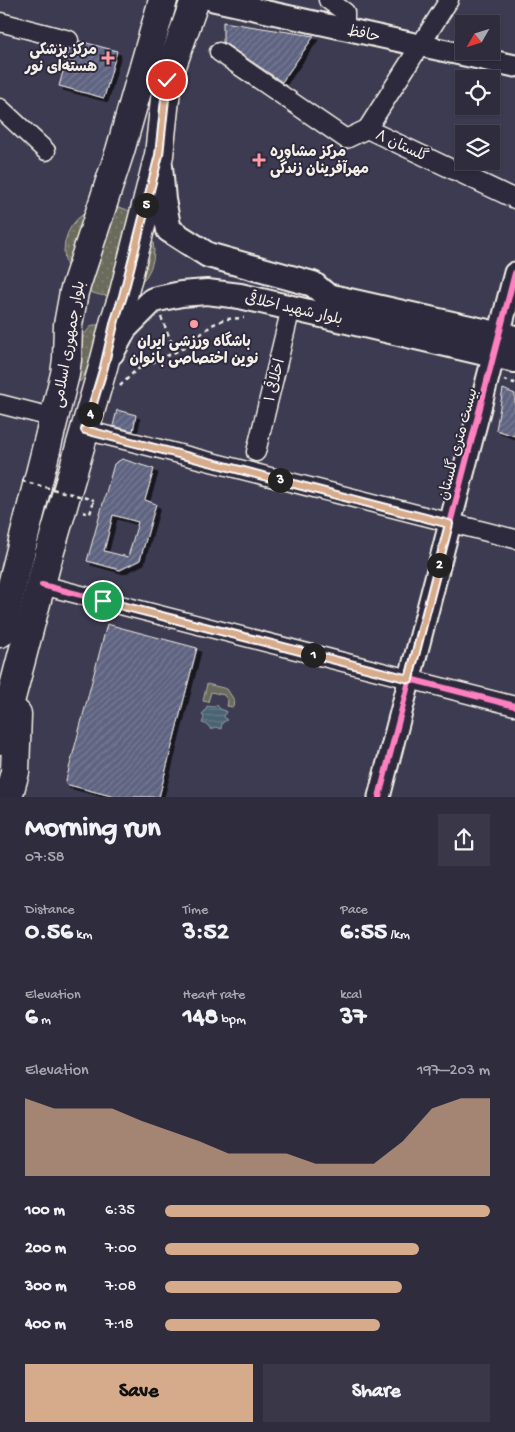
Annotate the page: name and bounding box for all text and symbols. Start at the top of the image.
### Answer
north arrow [455,15,500,60]
map controls [455,15,500,170]
street label: حافظ [346,23,382,47]
place label: مرکز پزشکی هسته‌ای نور [24,42,97,77]
marker: مرکز پزشکی هسته‌ای نور [101,51,115,65]
pin [146,59,188,101]
icon: check [153,66,181,94]
button: locate [455,70,500,115]
street label: گلستان ۸ [372,125,431,167]
button: layers [455,125,500,170]
place label: مرکز مشاوره مهرآفرینان زندگی [270,144,369,179]
marker: مرکز مشاوره مهرآفرینان زندگی [252,153,266,167]
pin: 5 [134,192,158,218]
text: 5 [143,197,150,214]
street label: بلوار جمهوری اسلامی [50,280,90,409]
street label: بلوار شهید اخلاقی [243,286,345,330]
marker: باشگاه ورزشی ایران نوین اختصاصی بانوان [188,318,200,330]
place label: باشگاه ورزشی ایران نوین اختصاصی بانوان [130,331,258,369]
street label: اخلاقی ۱ [258,356,290,404]
street label: بیست متری گلستان [433,386,483,503]
pin: 4 [78,402,102,426]
text: 4 [87,406,94,423]
pin: 3 [268,468,292,492]
text: 3 [277,472,284,489]
pin: 2 [426,552,452,578]
text: 2 [436,557,443,574]
pin [82,580,124,622]
icon: arrive [89,587,117,615]
pin: 1 [300,642,326,668]
text: 1 [311,647,316,664]
text: Morning run [25,813,160,846]
button: share [438,814,490,866]
text: 07:58 [25,849,65,868]
text: Distance [25,902,74,919]
text: Time [183,902,208,919]
text: Pace [340,902,368,919]
text: 0.56 [25,919,73,948]
text: 3:52 [183,919,229,948]
text: 6:55 [340,919,387,948]
text: km [73,927,92,944]
text: /km [387,927,410,944]
text: Elevation [25,987,81,1004]
text: Heart rate [183,987,245,1004]
text: kcal [340,987,362,1004]
text: 6 [25,1004,38,1033]
text: 148 [183,1004,218,1033]
text: 37 [340,1004,366,1033]
text: m [38,1012,51,1029]
text: bpm [218,1012,246,1029]
text: Elevation [25,1062,89,1081]
text: 197–203 m [417,1062,490,1081]
text: 100 m [25,1202,65,1221]
text: 6:35 [105,1202,135,1221]
text: 200 m [25,1240,66,1259]
text: 7:00 [105,1240,137,1259]
text: 300 m [25,1278,67,1297]
text: 7:08 [105,1278,136,1297]
text: 400 m [25,1316,66,1335]
text: 7:18 [105,1316,134,1335]
button: Save [25,1364,253,1422]
button: Share [263,1364,490,1422]

